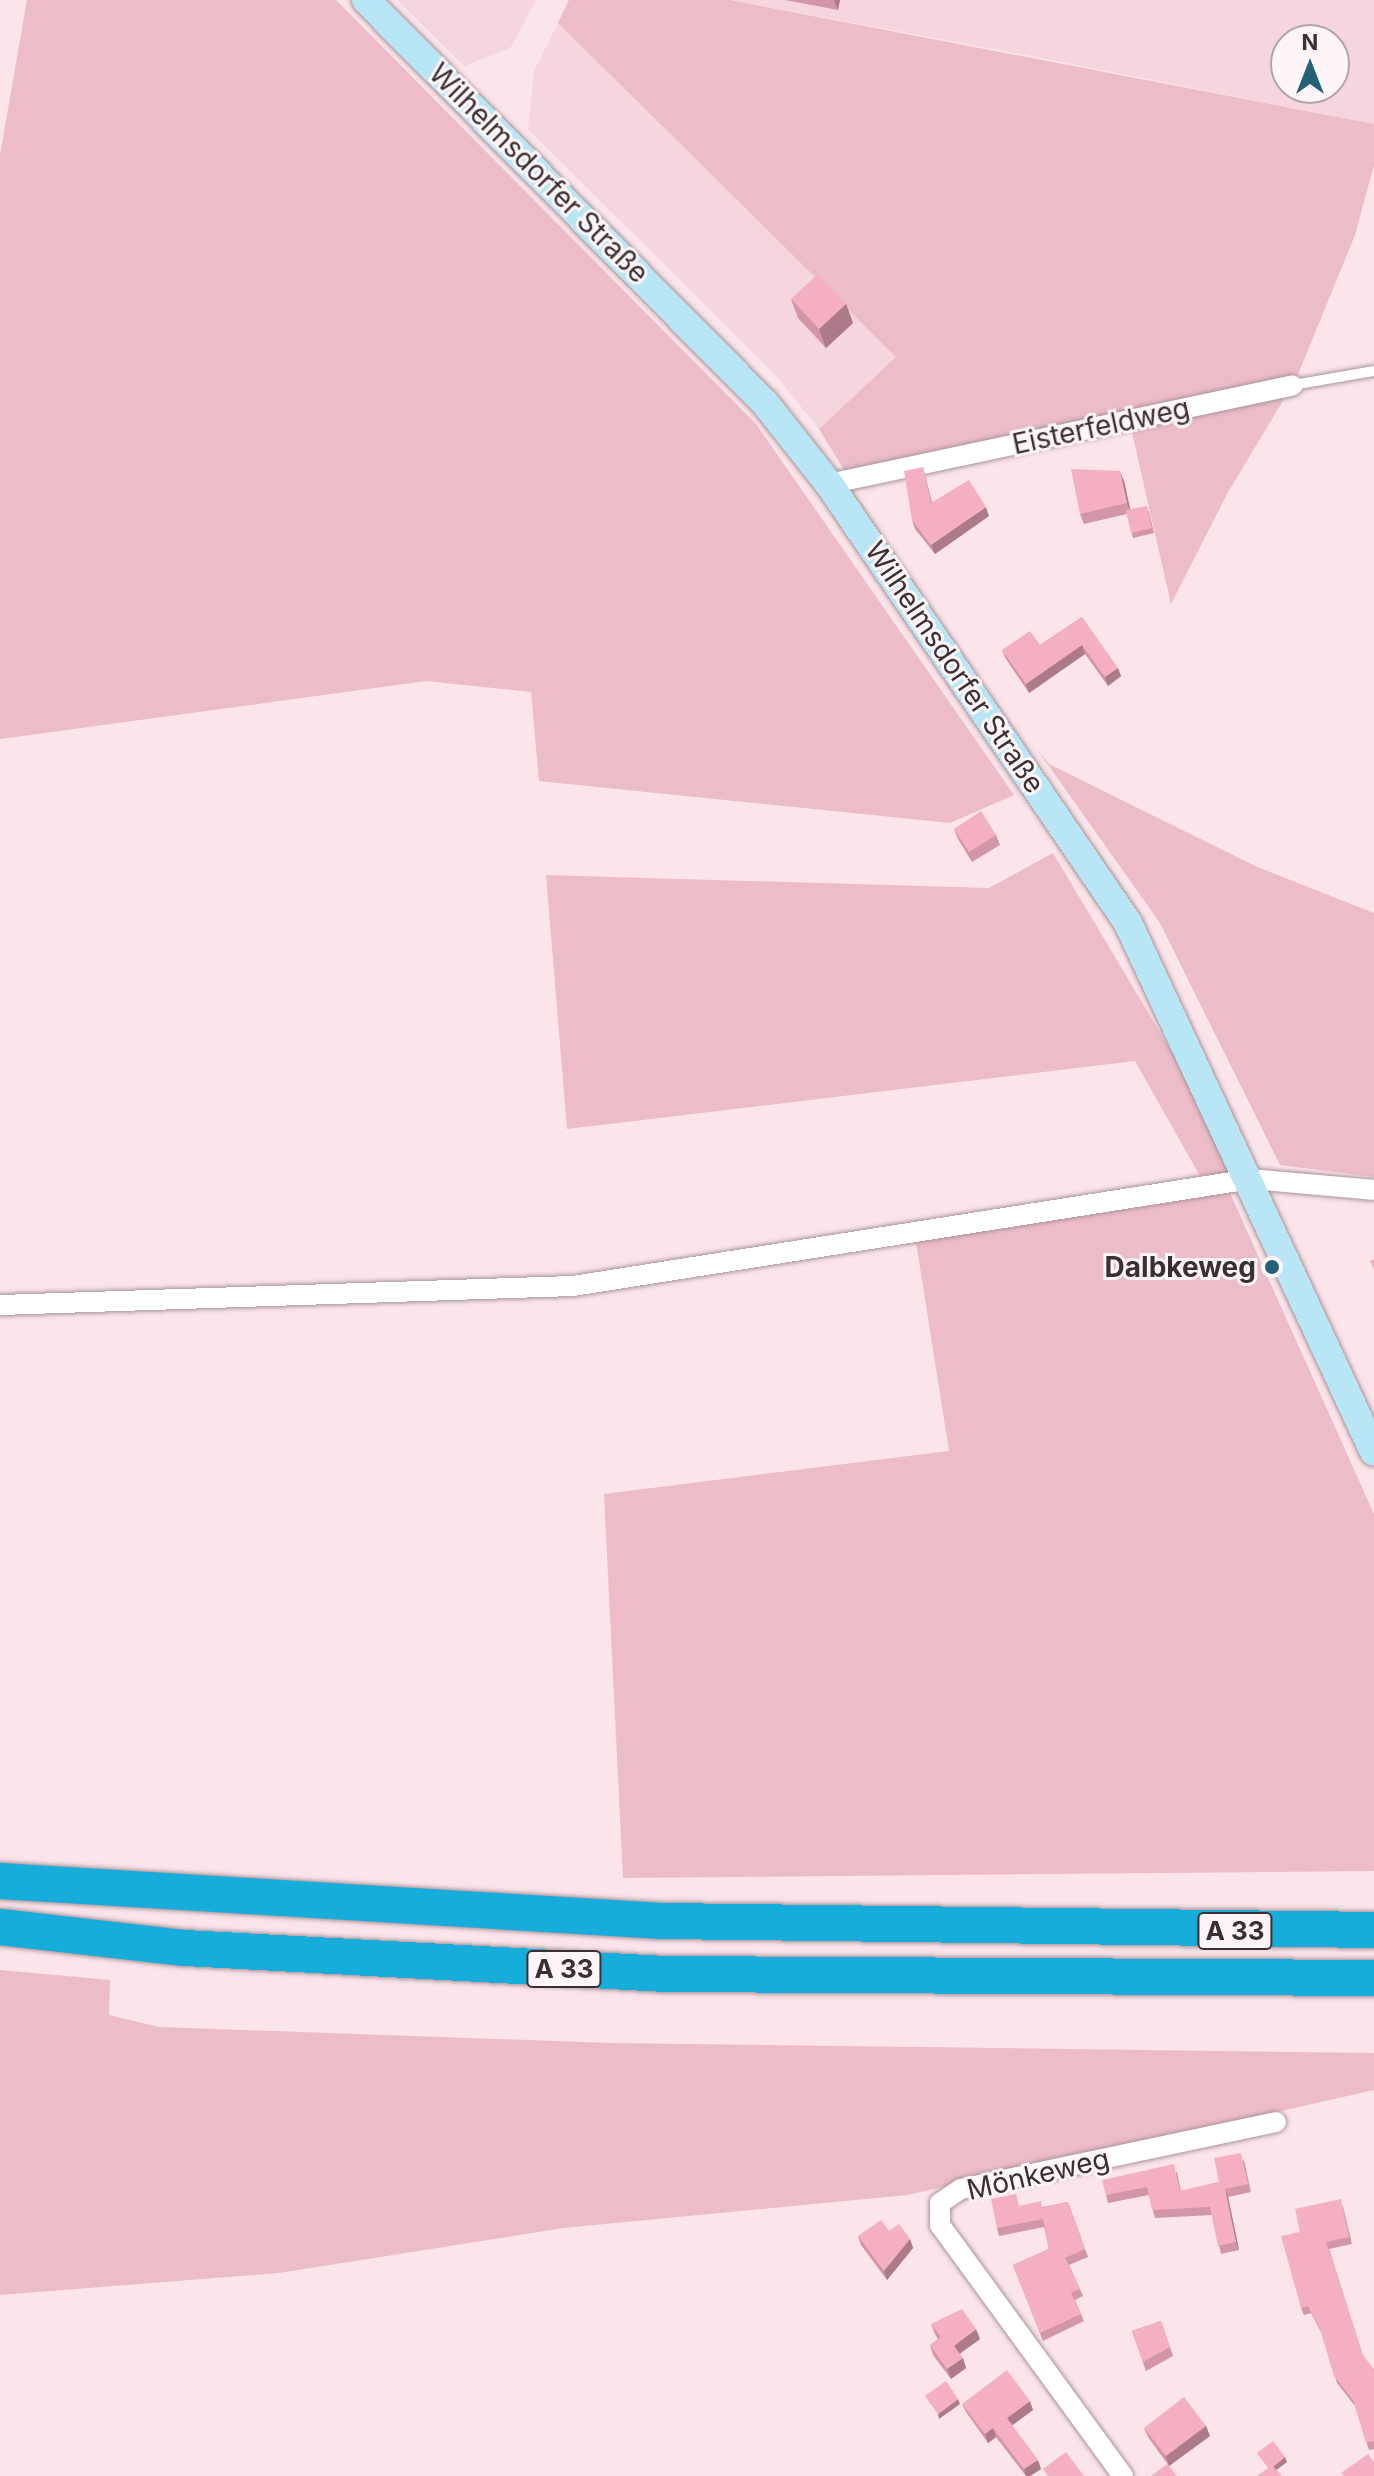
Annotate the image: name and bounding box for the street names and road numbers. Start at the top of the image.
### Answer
street label: Wilhelmsdorfer Straße [422,56,656,290]
street label: Eisterfeldweg [1009,391,1193,461]
street label: Wilhelmsdorfer Straße [858,535,1052,799]
road number: A 33 [1197,1909,1273,1953]
road number: A 33 [526,1947,602,1991]
street label: Mönkeweg [964,2141,1112,2207]

